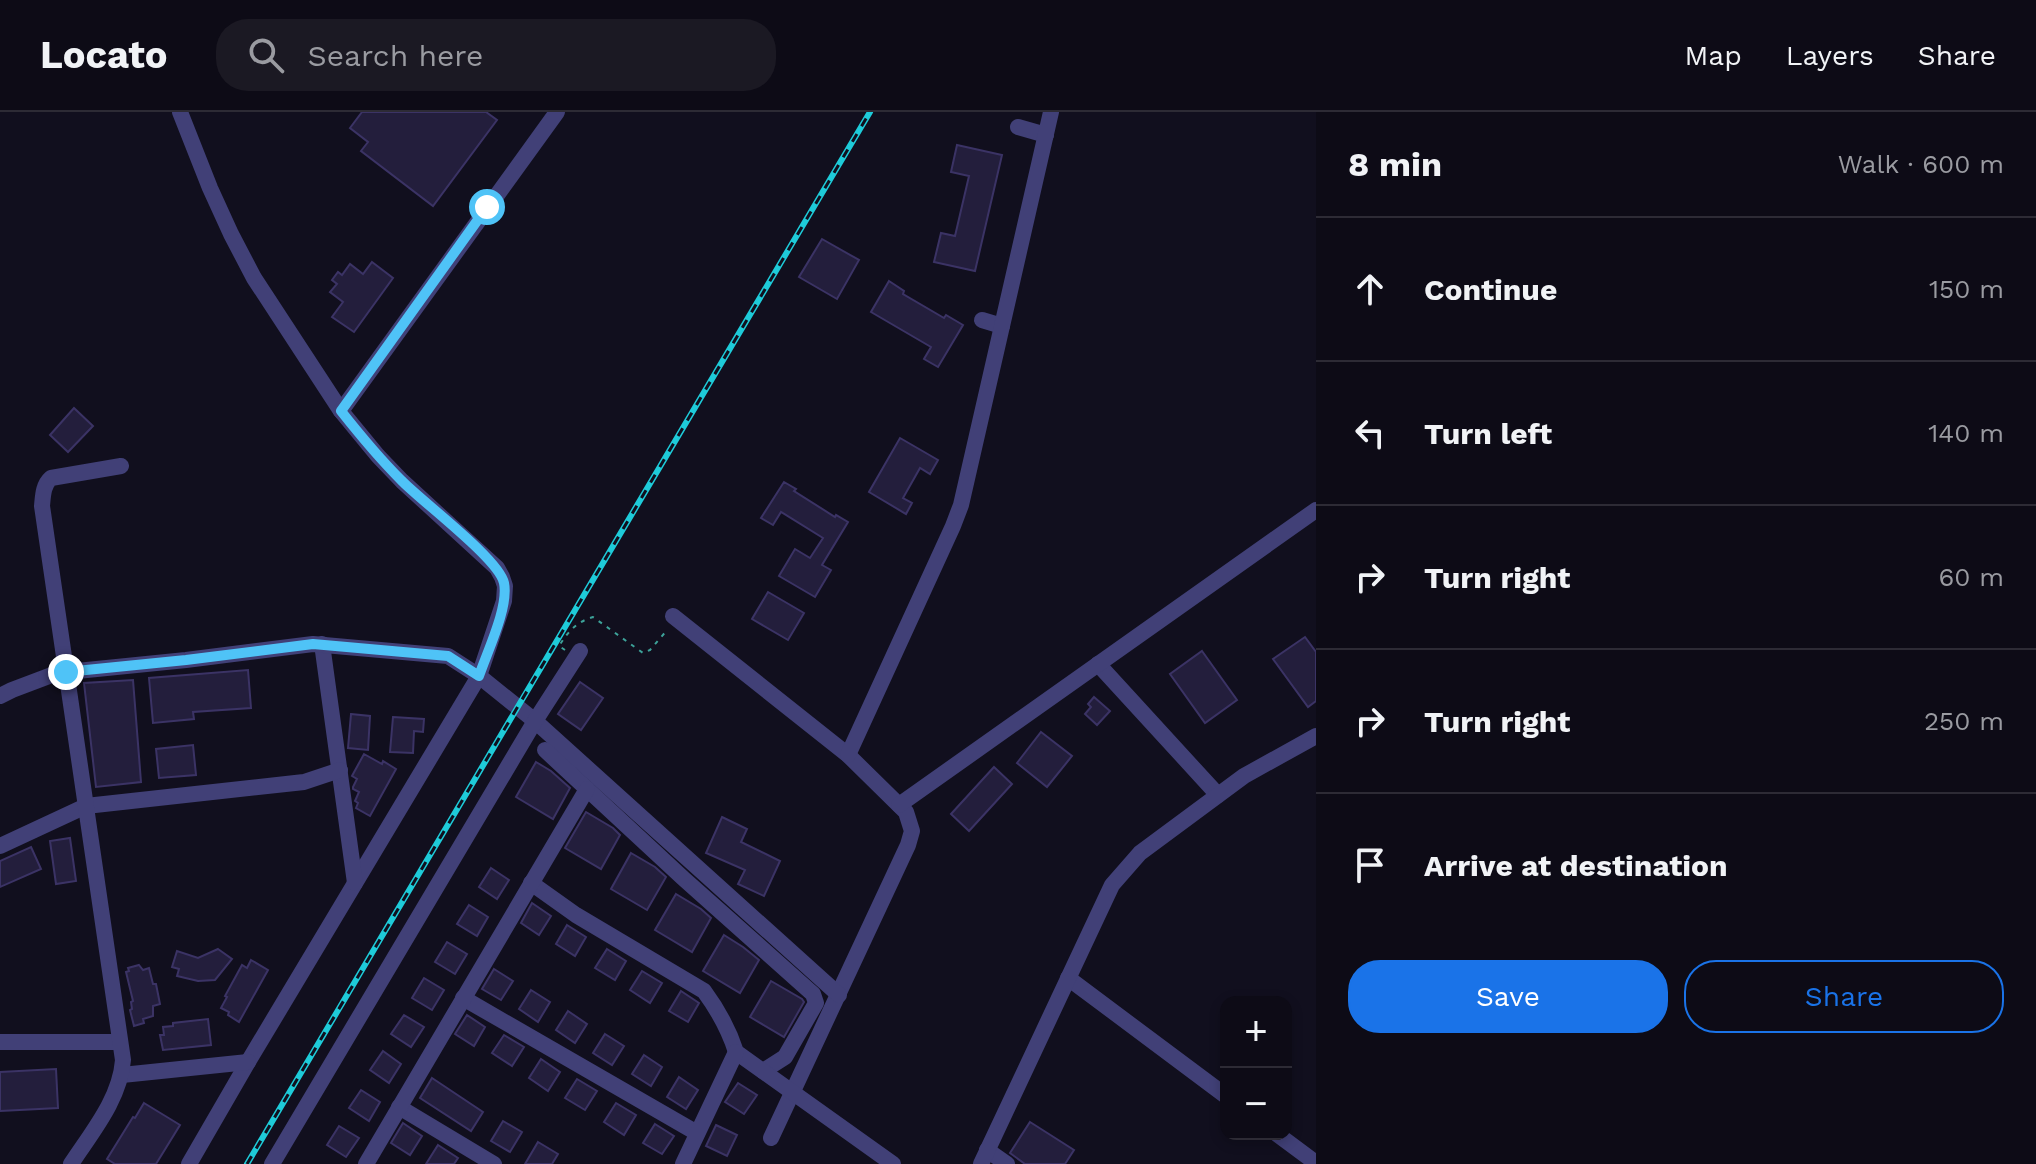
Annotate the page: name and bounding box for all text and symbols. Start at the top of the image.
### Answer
search box [216,19,776,91]
text: Locato [40,33,168,77]
icon: search [244,33,288,77]
text: Search here [308,38,483,73]
text: Map [1685,39,1742,72]
text: Layers [1786,39,1874,72]
text: Share [1918,39,1996,72]
text: 8 min [1348,144,1442,184]
text: Walk · 600 m [1838,149,2004,179]
route start [469,189,505,225]
icon: ahead [1348,267,1392,311]
text: Continue [1424,272,1557,307]
text: 150 m [1929,274,2004,304]
icon: left [1348,411,1392,455]
text: Turn left [1424,416,1552,451]
text: 140 m [1928,418,2004,448]
icon: right [1348,555,1392,599]
text: Turn right [1424,560,1570,595]
text: 60 m [1938,562,2004,592]
route end [48,654,84,690]
icon: right [1348,699,1392,743]
text: Turn right [1424,704,1570,739]
text: 250 m [1924,706,2004,736]
icon: arrive [1348,843,1392,887]
text: Arrive at destination [1424,848,1728,883]
button: Save [1348,960,1668,1033]
button: Share [1684,960,2004,1033]
map controls [1220,996,1292,1140]
button: + [1220,996,1292,1068]
button: − [1220,1068,1292,1140]

